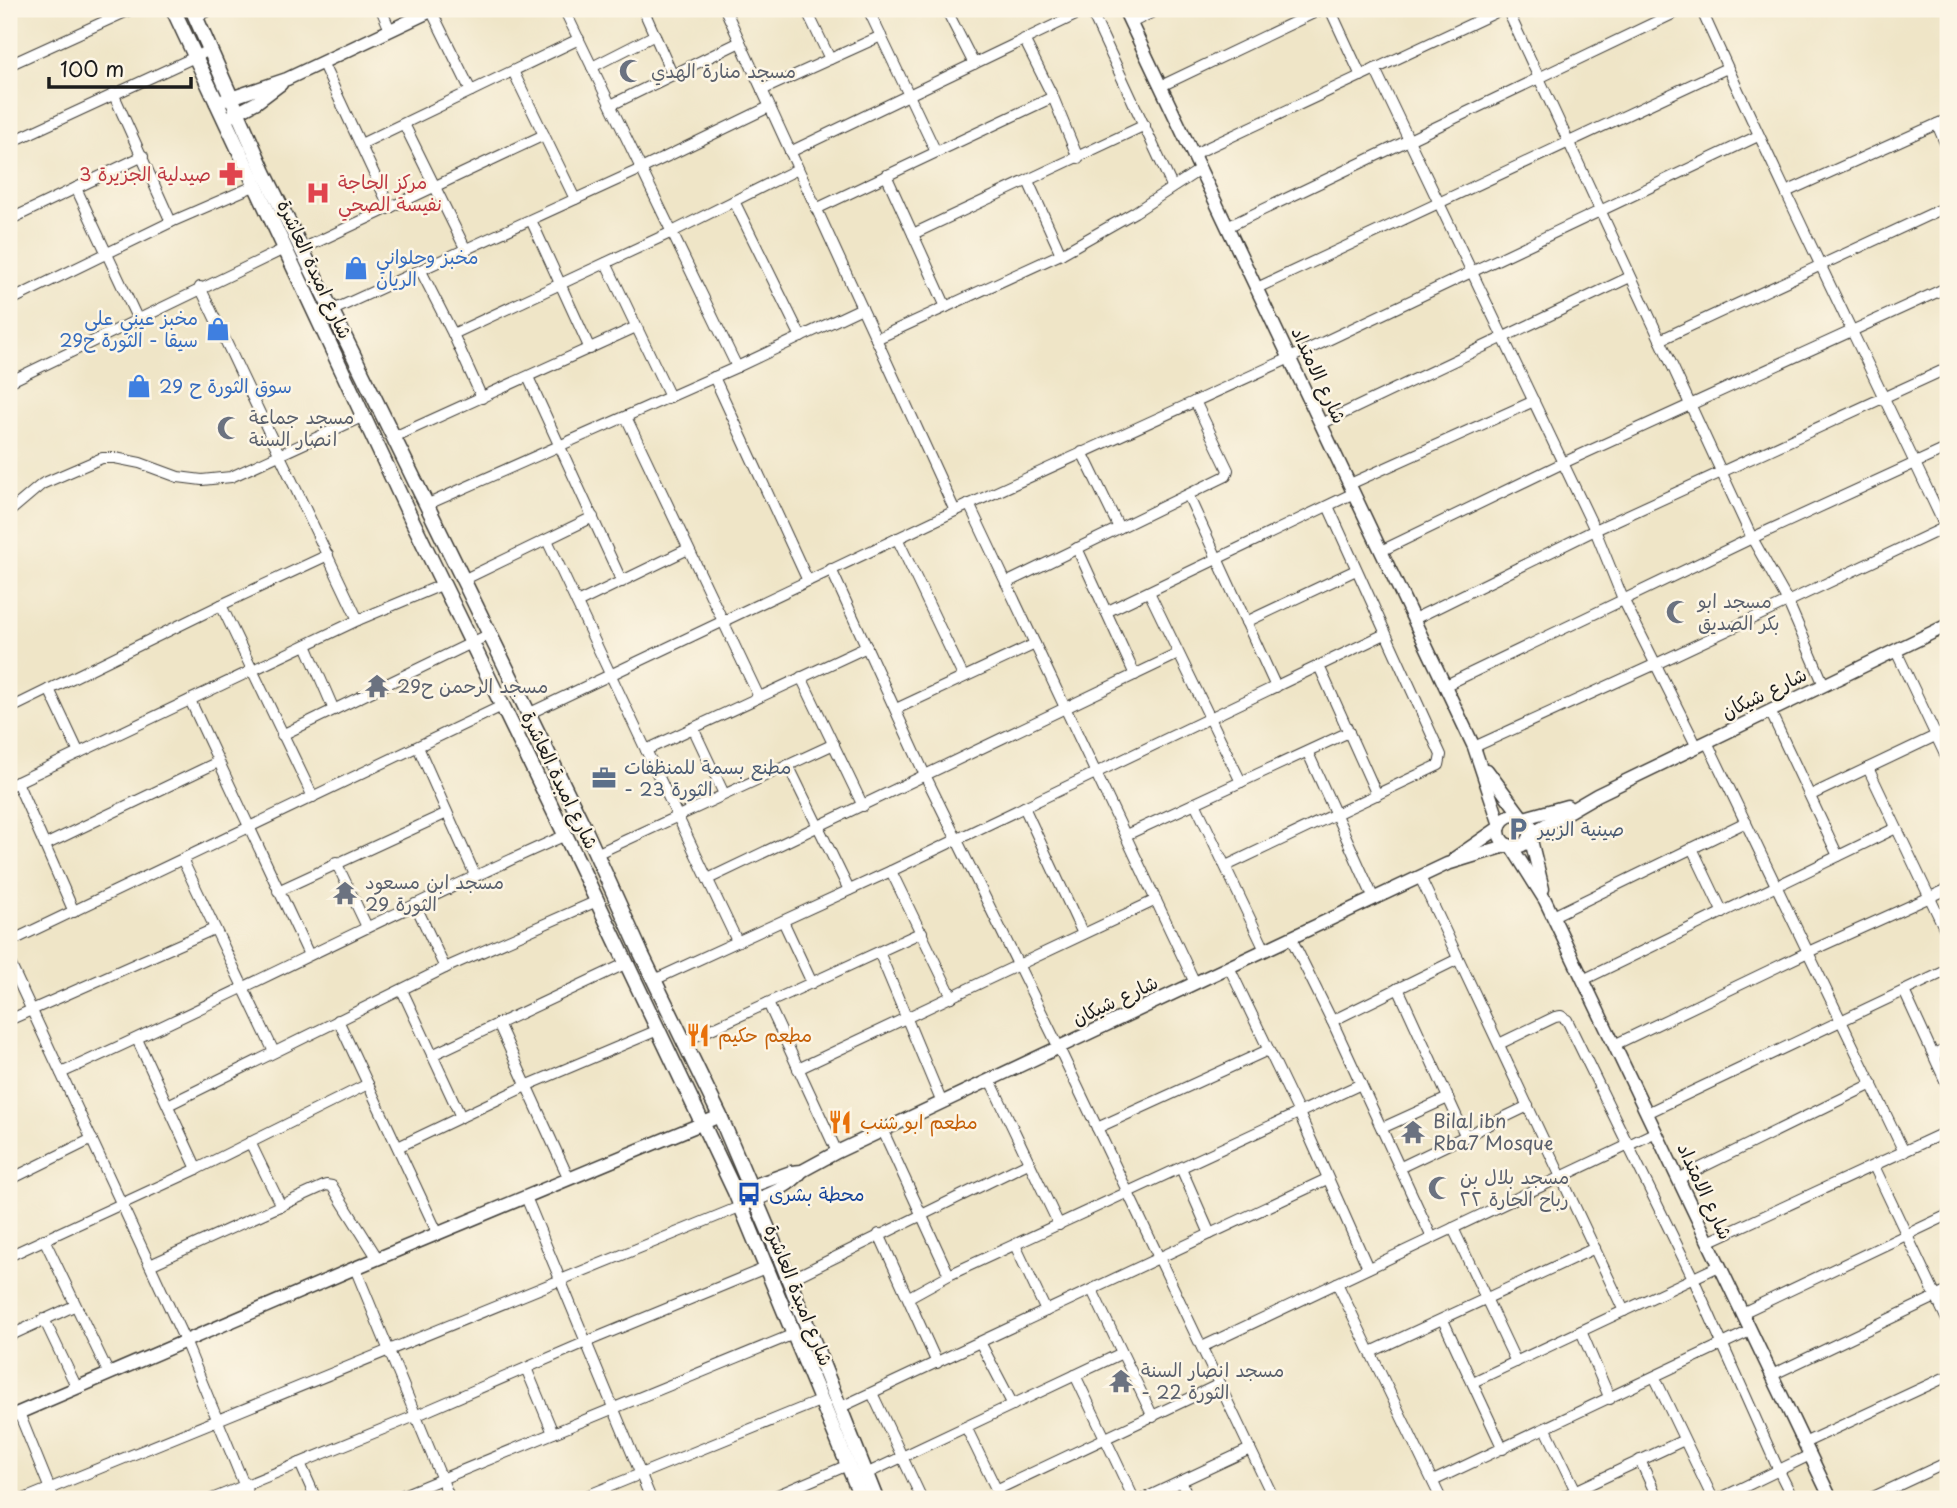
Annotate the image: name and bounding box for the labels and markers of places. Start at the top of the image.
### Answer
place label: مسجد منارة الهدي [651,56,796,86]
mosque icon: مسجد منارة الهدي [617,57,645,85]
place label: صيدلية الجزيرة 3 [79,159,211,187]
pharmacy icon: صيدلية الجزيرة 3 [217,160,245,188]
place label: مركز الحاجة نفيسة الصحي [338,167,442,221]
hospital icon: مركز الحاجة نفيسة الصحي [304,179,332,207]
place label: مخبز وحلواني الريان [376,242,479,292]
shop icon: مخبز وحلواني الريان [342,254,370,282]
place label: مخبز عيني على سيقا - الثورة ح29 [59,303,198,353]
shop icon: مخبز عيني على سيقا - الثورة ح29 [204,315,232,343]
place label: سوق الثورة ح 29 [159,371,292,399]
shop icon: سوق الثورة ح 29 [125,372,153,400]
place label: مسجد جماعة انصار السنة [249,402,354,452]
mosque icon: مسجد جماعة انصار السنة [215,414,243,442]
place label: مسجد ابو بكر الصديق [1696,586,1780,636]
mosque icon: مسجد ابو بكر الصديق [1664,598,1692,626]
place label: مسجد الرحمن ح29 [397,671,548,699]
temple icon: مسجد الرحمن ح29 [363,672,391,700]
place label: مطنع بسمة للمنظفات - الثورة 23 [624,752,791,802]
office icon: مطنع بسمة للمنظفات - الثورة 23 [590,764,618,792]
place label: صينية الزبير [1536,814,1624,842]
parking icon: صينية الزبير [1504,815,1532,843]
place label: مسجد ابن مسعود الثورة 29 [365,867,504,917]
temple icon: مسجد ابن مسعود الثورة 29 [331,879,359,907]
place label: مطعم حكيم [718,1020,812,1050]
restaurant icon: مطعم حكيم [684,1021,712,1049]
place label: Bilal ibn Rba7 Mosque [1433,1106,1553,1156]
place label: مطعم ابو شنب [860,1107,978,1137]
restaurant icon: مطعم ابو شنب [826,1108,854,1136]
temple icon: Bilal ibn Rba7 Mosque [1399,1118,1427,1146]
place label: مسجد بلال بن رباح الحارة ٢٢ [1460,1162,1569,1212]
mosque icon: مسجد بلال بن رباح الحارة ٢٢ [1426,1174,1454,1202]
place label: محطة بشرى [769,1179,865,1207]
bus stop icon: محطة بشرى [735,1180,763,1208]
place label: مسجد انصار السنة - الثورة 22 [1141,1355,1284,1405]
temple icon: مسجد انصار السنة - الثورة 22 [1107,1367,1135,1395]

